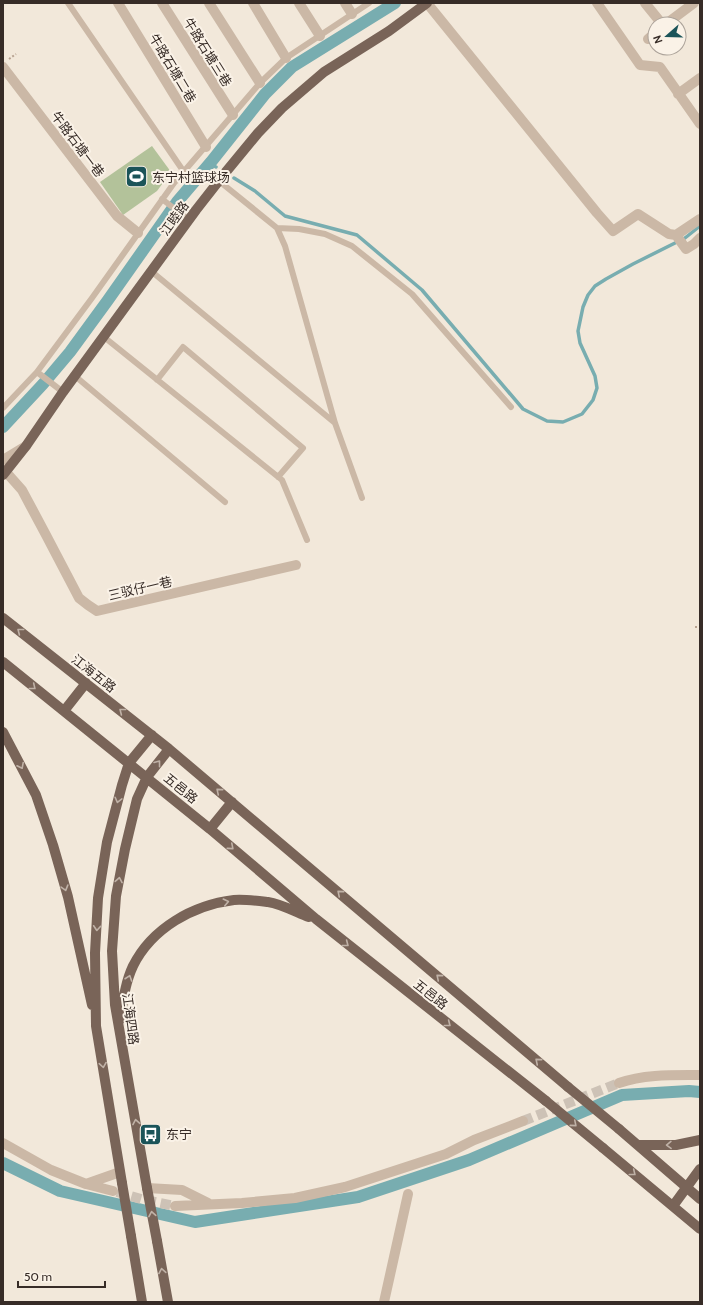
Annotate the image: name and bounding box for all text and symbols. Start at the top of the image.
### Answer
street label: 牛路石塘三巷 [181,15,235,89]
north arrow [647,16,687,56]
street label: 牛路石塘二巷 [146,30,200,106]
text: N [650,33,666,45]
street label: 牛路石塘一巷 [48,108,108,180]
sports icon: 东宁村篮球场 [124,164,150,190]
place label: 东宁村篮球场 [152,169,230,185]
street label: 江睦路 [156,198,192,238]
street label: 三驳仔一巷 [107,573,173,603]
one-way arrow [17,628,24,635]
street label: 江海五路 [69,651,119,695]
one-way arrow [29,682,36,689]
one-way arrow [119,709,126,716]
one-way arrow [153,760,160,767]
one-way arrow [16,762,24,770]
street label: 五邑路 [161,770,201,806]
one-way arrow [216,788,224,795]
one-way arrow [114,797,122,804]
one-way arrow [226,842,233,849]
one-way arrow [114,876,123,883]
one-way arrow [61,885,69,891]
one-way arrow [337,891,344,898]
one-way arrow [223,898,230,906]
one-way arrow [92,925,101,931]
one-way arrow [342,939,349,946]
one-way arrow [125,975,133,982]
one-way arrow [436,975,443,982]
street label: 五邑路 [411,976,451,1012]
street label: 江海四路 [119,992,143,1046]
one-way arrow [444,1019,451,1026]
one-way arrow [535,1059,543,1066]
one-way arrow [98,1062,106,1068]
one-way arrow [132,1119,140,1125]
one-way arrow [570,1120,577,1127]
bus stop icon: 东宁 [138,1121,164,1147]
place label: 东宁 [166,1126,192,1142]
one-way arrow [666,1141,672,1149]
one-way arrow [629,1169,636,1176]
one-way arrow [148,1211,157,1217]
scale bar [18,1263,105,1289]
one-way arrow [159,1268,167,1274]
text: 50 m [24,1269,52,1284]

